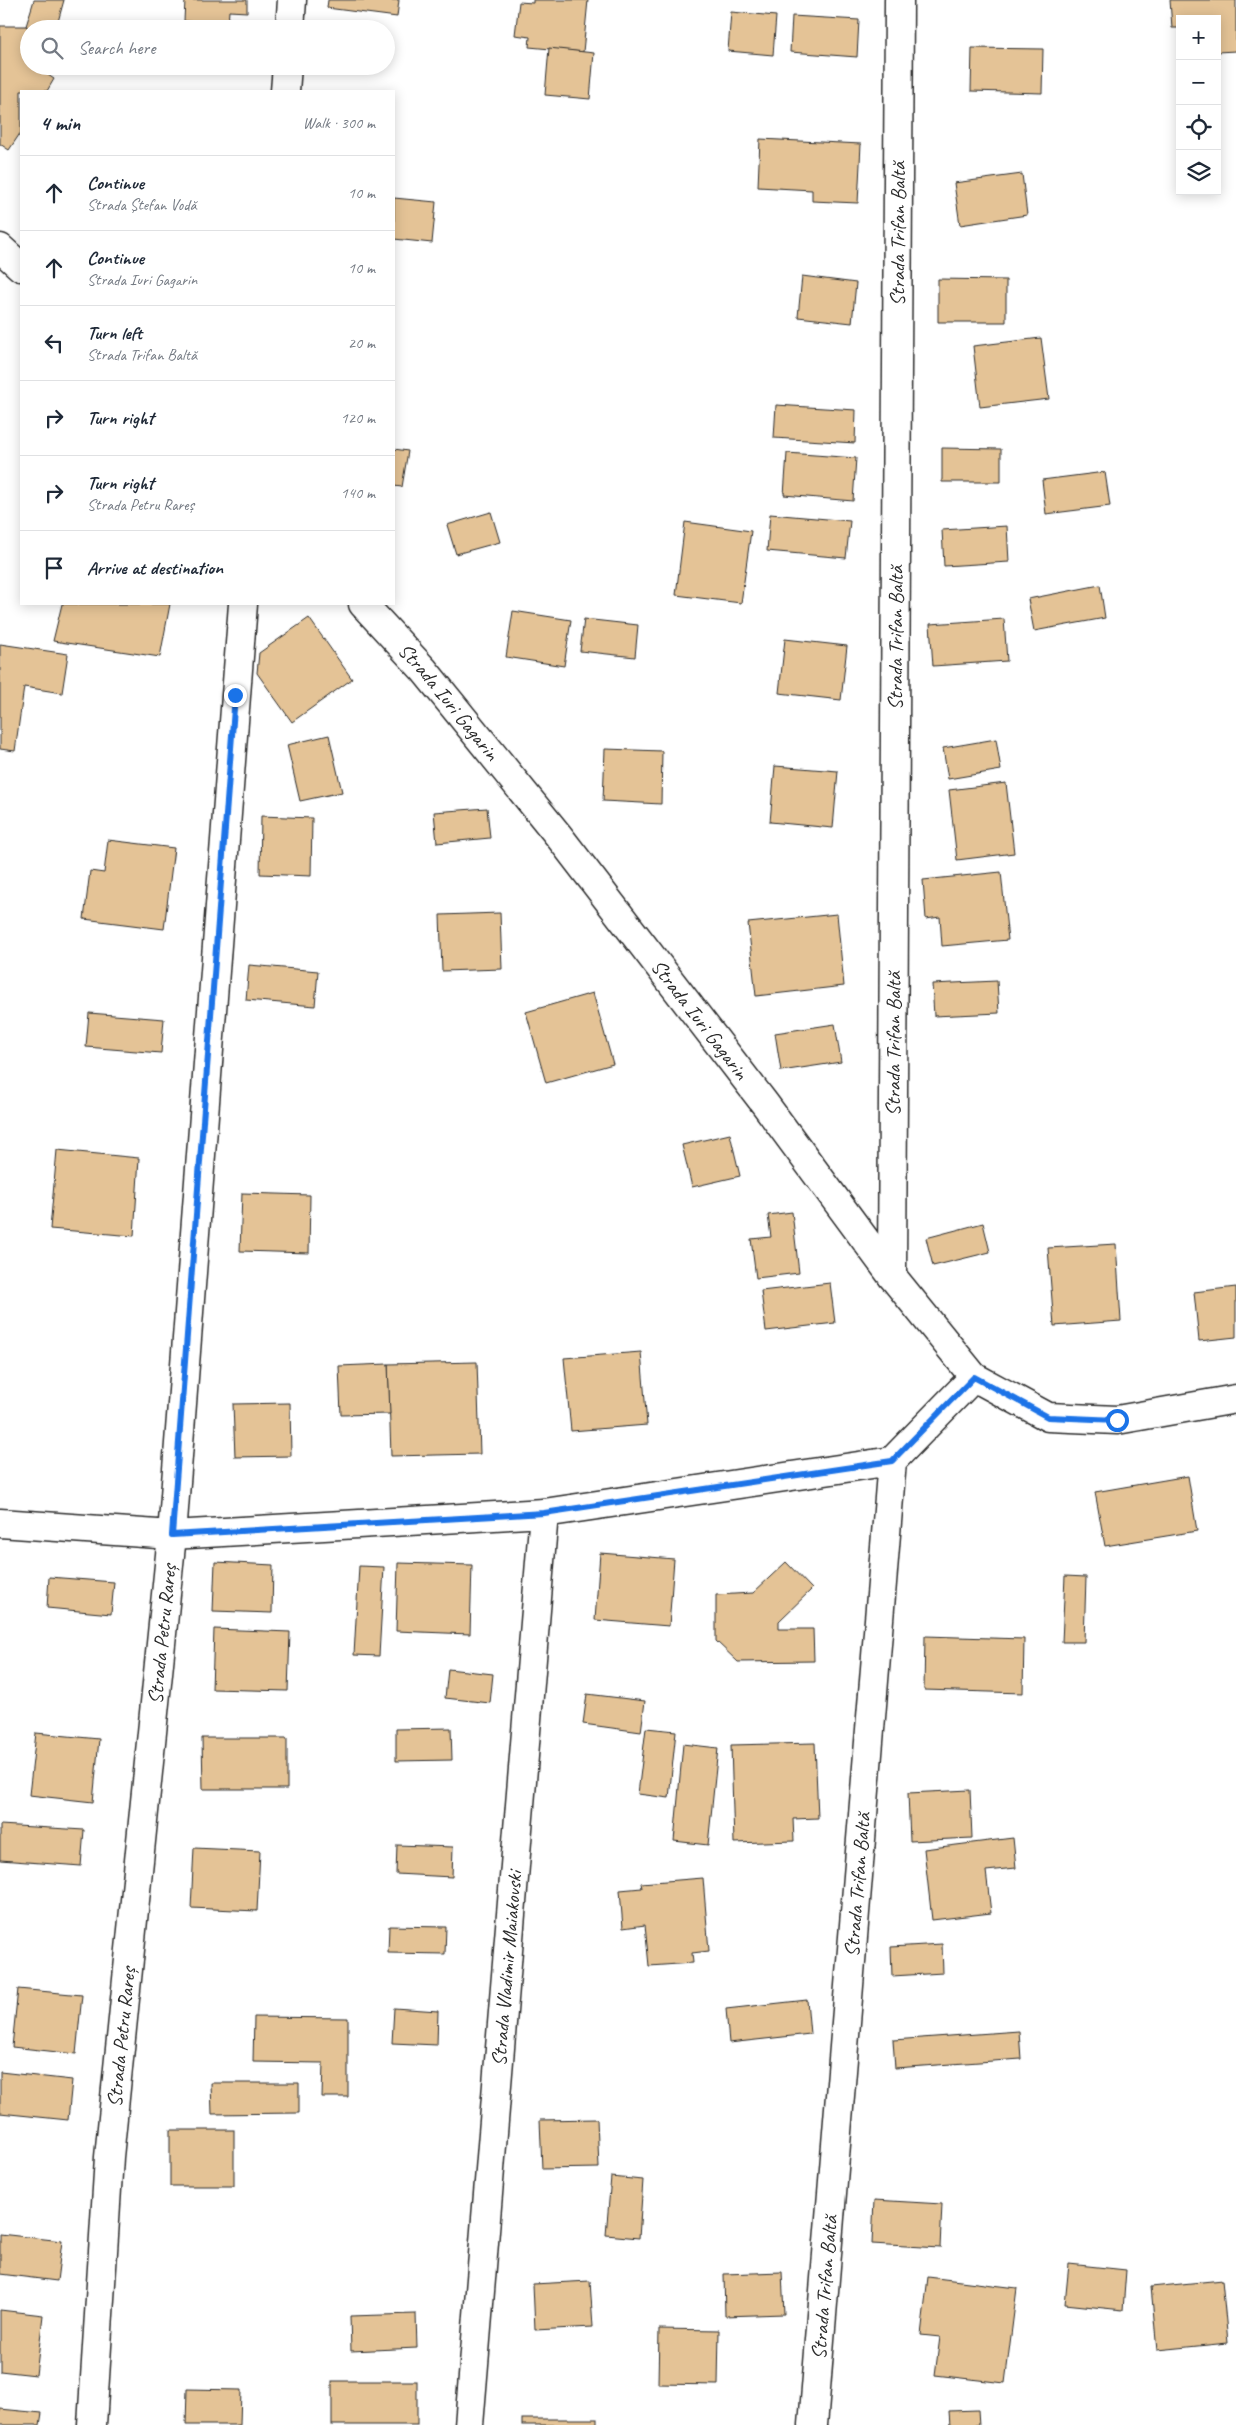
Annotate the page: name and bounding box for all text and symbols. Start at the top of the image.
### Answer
map controls [1176,15,1221,195]
button: + [1176,15,1221,60]
search box [20,20,395,75]
icon: search [38,34,66,62]
text: Search here [78,36,155,60]
button: − [1176,60,1221,105]
button: locate [1176,105,1221,150]
text: 4 min [40,110,80,136]
text: Walk · 300 m [303,113,375,133]
button: layers [1176,150,1221,195]
street label: Strada Trifan Baltă [884,160,911,306]
text: Continue [87,171,144,195]
icon: ahead [40,179,68,207]
text: 10 m [348,183,375,203]
text: Strada Ștefan Vodă [87,195,196,215]
text: Continue [87,246,144,270]
icon: ahead [40,254,68,282]
text: 10 m [348,258,375,278]
text: Strada Iuri Gagarin [87,270,197,290]
text: Turn left [87,321,142,345]
icon: left [40,329,68,357]
text: 20 m [348,333,375,353]
text: Strada Trifan Baltă [87,345,197,365]
icon: right [40,404,68,432]
text: Turn right [87,406,154,430]
text: 120 m [341,408,375,428]
text: Turn right [87,471,154,495]
icon: right [40,479,68,507]
text: 140 m [341,483,375,503]
text: Strada Petru Rareș [87,495,194,515]
icon: arrive [40,554,68,582]
text: Arrive at destination [87,556,223,580]
street label: Strada Trifan Baltă [882,564,909,710]
street label: Strada Iuri Gagarin [393,638,505,766]
route end [224,684,247,707]
street label: Strada Iuri Gagarin [645,954,755,1085]
street label: Strada Trifan Baltă [880,970,907,1116]
route start [1106,1409,1129,1432]
street label: Strada Petru Rareș [142,1561,182,1705]
street label: Strada Trifan Baltă [838,1810,876,1958]
street label: Strada Vladimir Maiakovski [486,1867,528,2067]
street label: Strada Petru Rareș [101,1964,141,2108]
street label: Strada Trifan Baltă [805,2213,843,2361]

